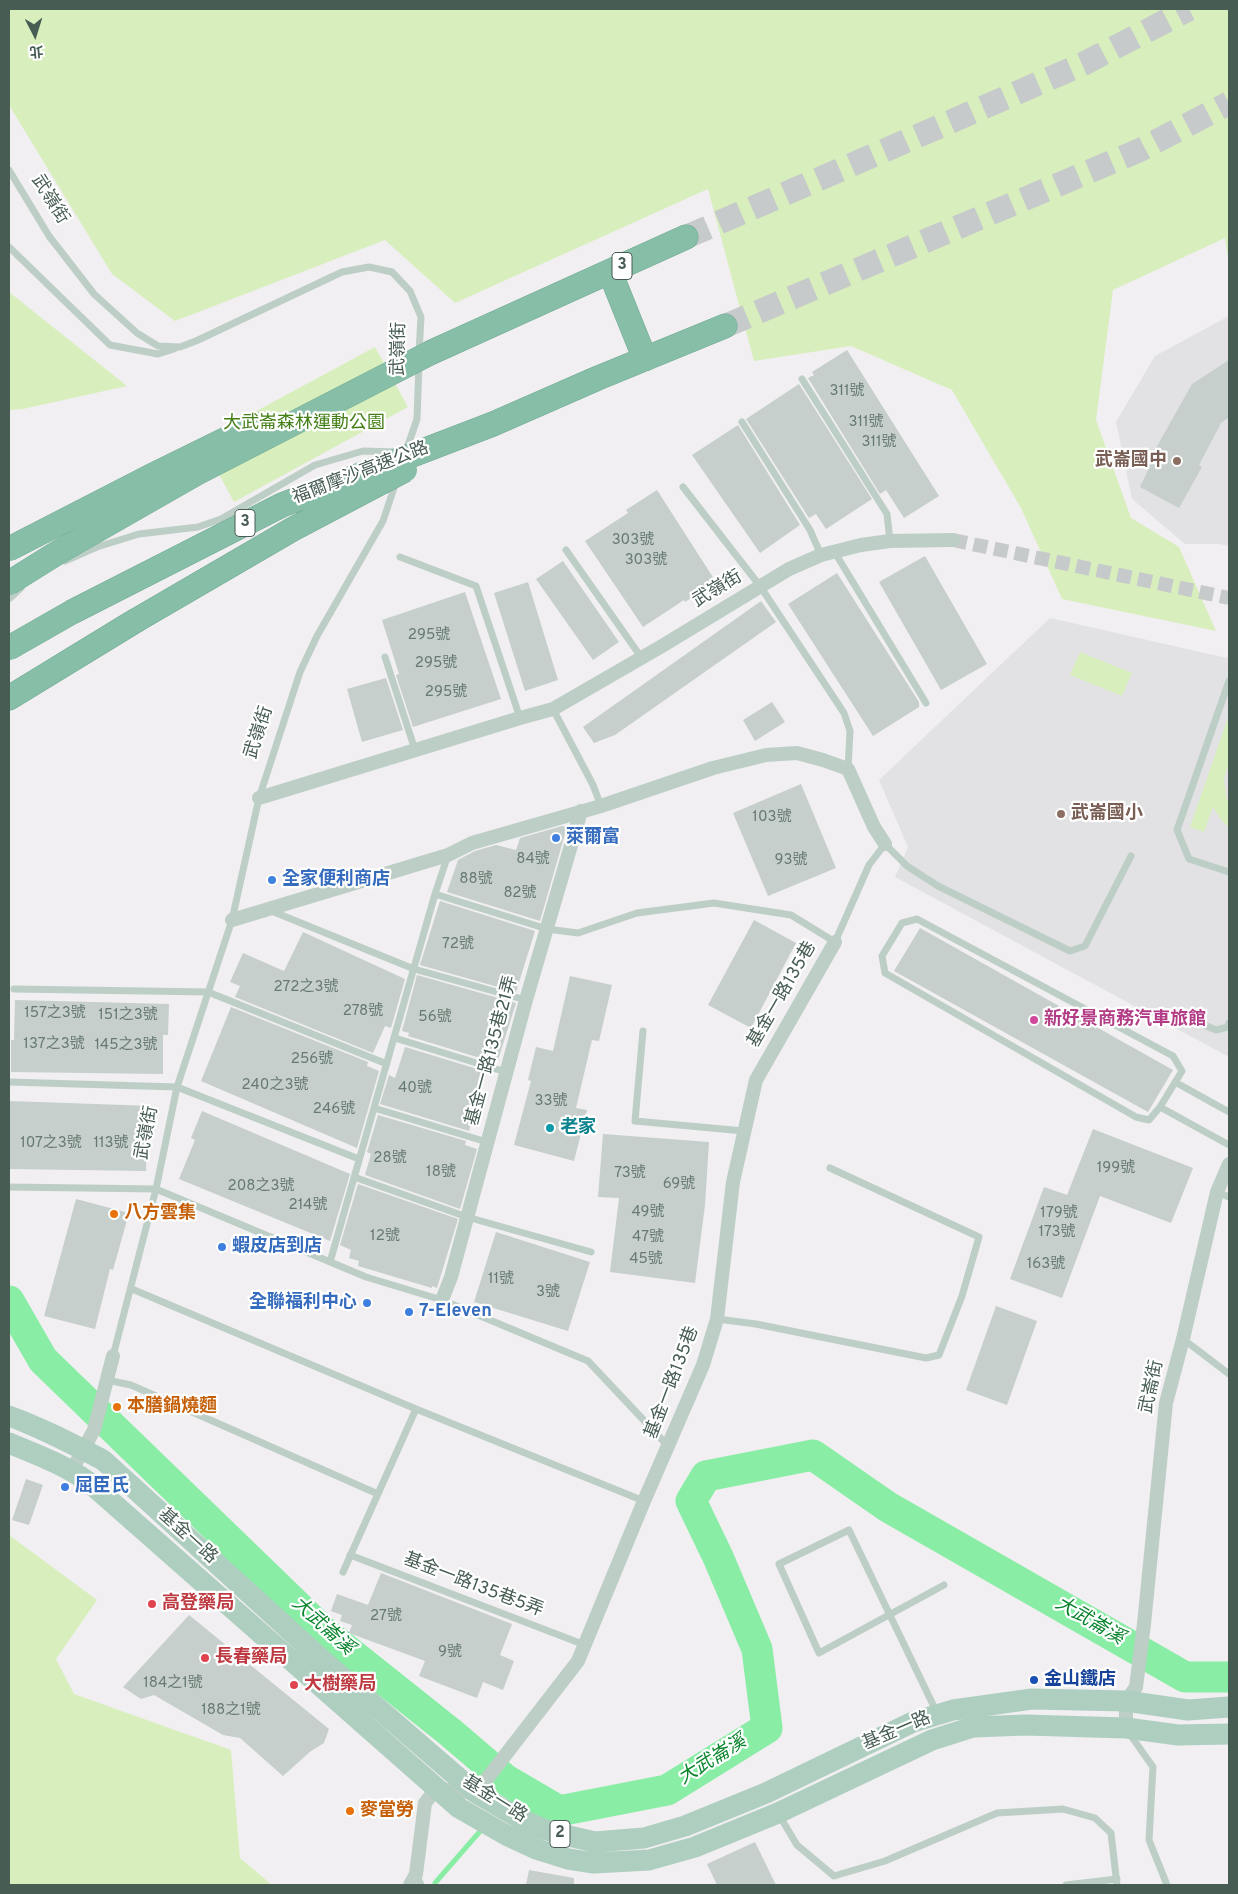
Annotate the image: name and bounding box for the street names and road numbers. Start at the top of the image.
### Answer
street label: 武嶺街 [26,171,72,229]
road number: 3 [612,252,632,280]
street label: 武嶺街 [389,322,411,376]
street label: 福爾摩沙高速公路 [290,438,432,510]
road number: 3 [235,509,255,536]
street label: 武嶺街 [689,567,747,613]
street label: 武嶺街 [241,704,279,762]
street label: 基金一路135巷 [744,938,822,1052]
street label: 基金一路135巷21弄 [463,974,523,1128]
street label: 武嶺街 [132,1104,164,1162]
street label: 基金一路135巷 [642,1324,704,1442]
street label: 武崙街 [1137,1358,1169,1416]
street label: 基金一路 [153,1505,221,1569]
street label: 基金一路135巷5弄 [400,1549,546,1623]
street label: 基金一路 [860,1708,934,1756]
street label: 基金一路 [458,1772,530,1828]
road number: 2 [550,1820,570,1848]

